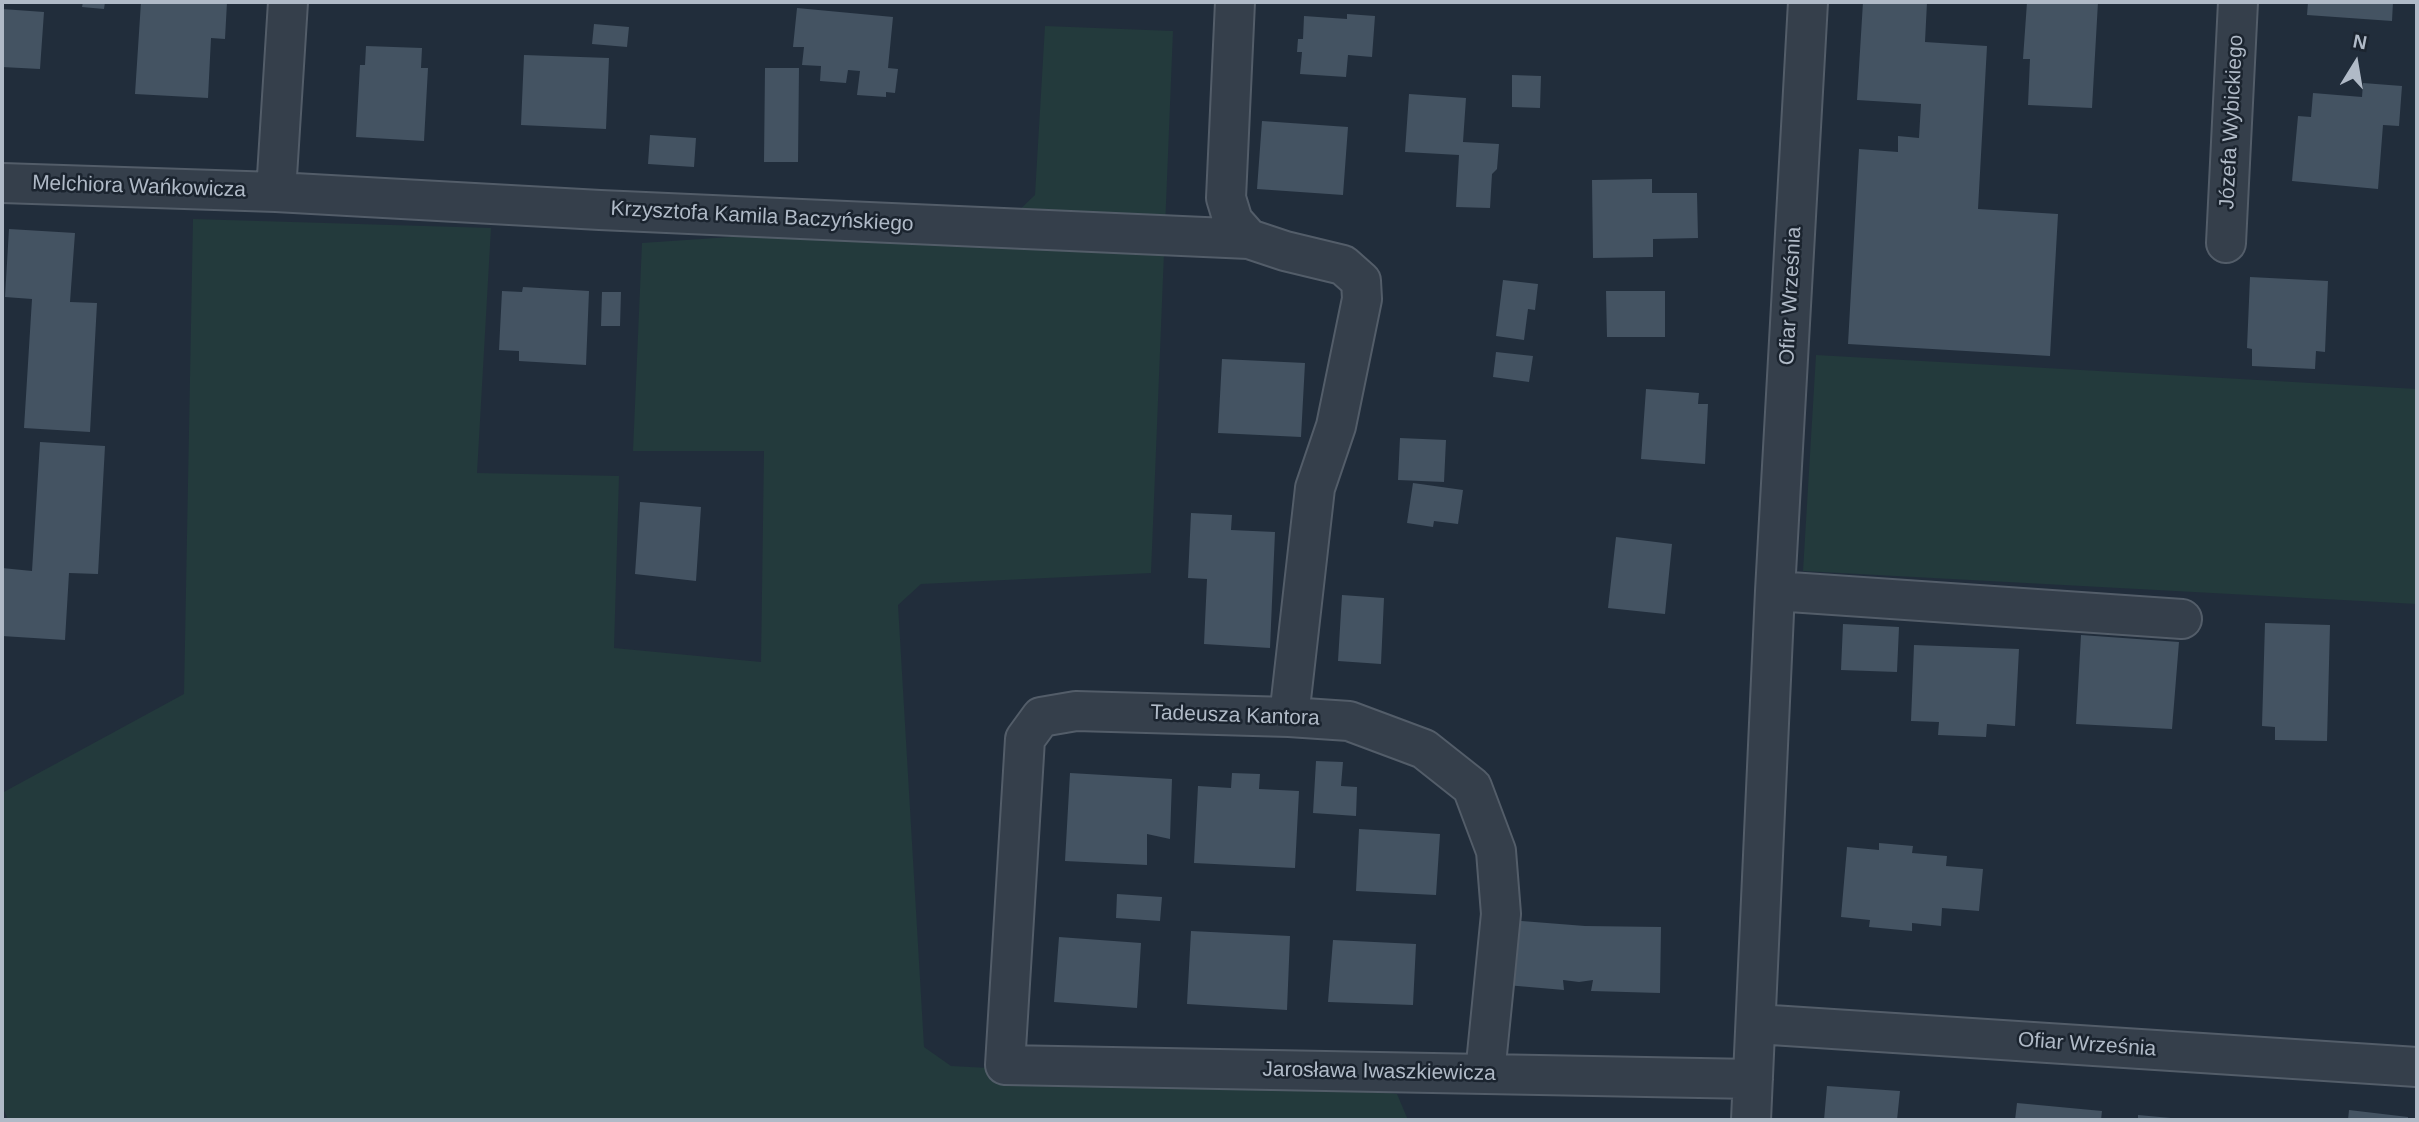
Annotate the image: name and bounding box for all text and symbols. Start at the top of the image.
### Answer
north arrow [2321,28,2391,98]
text: N [2351,30,2369,54]
street label: Józefa Wybickiego [2215,34,2249,210]
street label: Melchiora Wańkowicza [32,171,246,203]
street label: Krzysztofa Kamila Baczyńskiego [610,196,914,238]
street label: Ofiar Września [1775,226,1807,366]
street label: Tadeusza Kantora [1150,700,1320,732]
street label: Ofiar Września [2017,1028,2157,1062]
street label: Jarosława Iwaszkiewicza [1262,1057,1496,1087]

